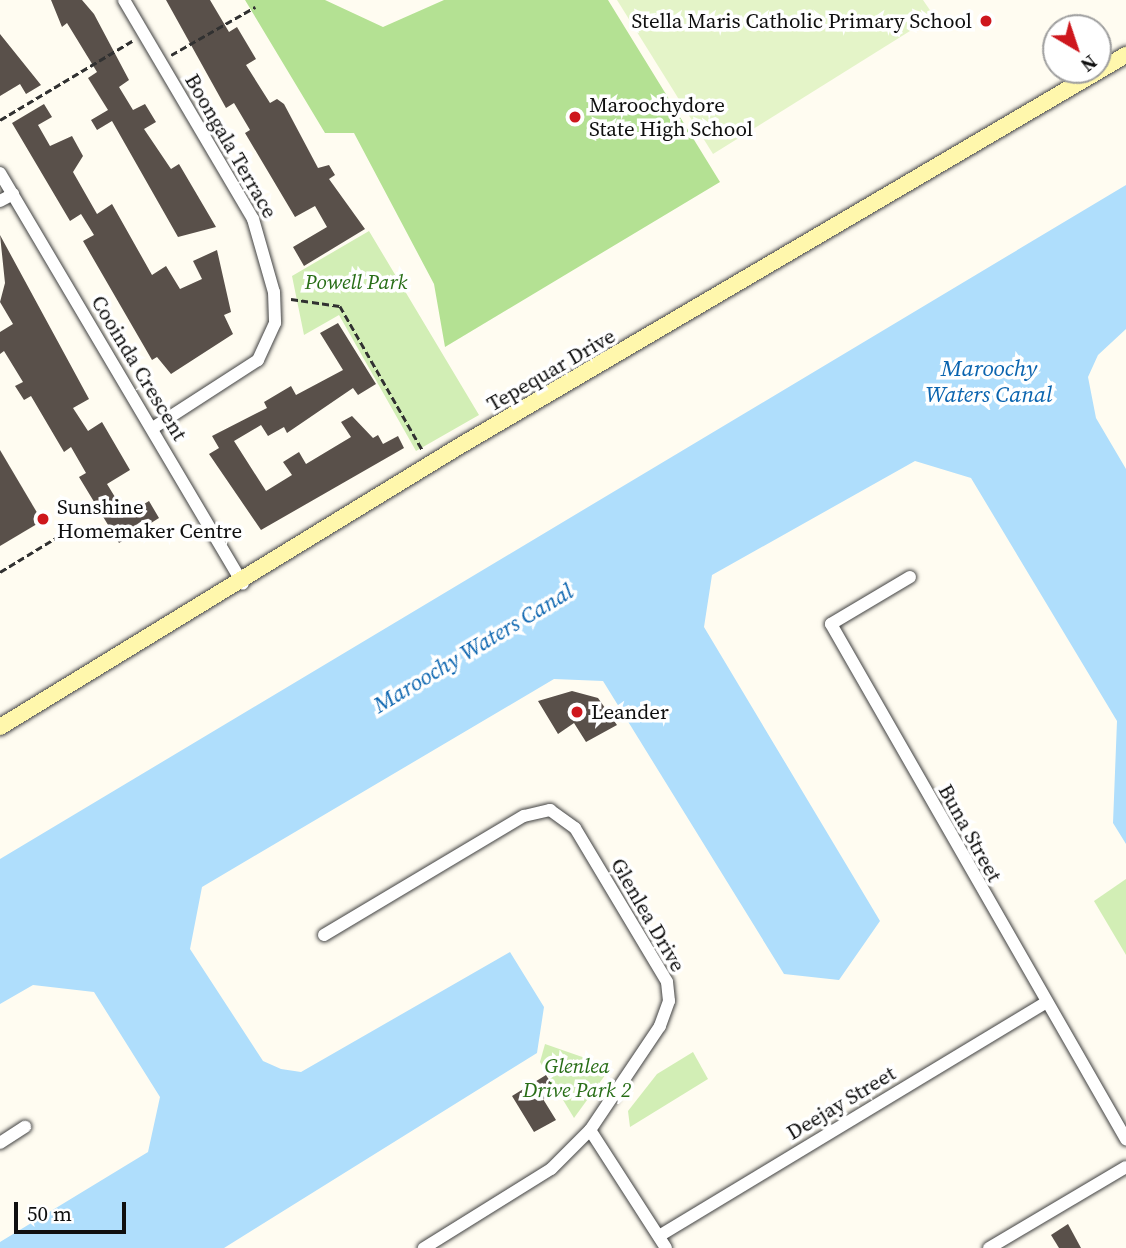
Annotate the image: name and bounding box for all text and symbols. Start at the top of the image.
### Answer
place label: Stella Maris Catholic Primary School [632,8,972,34]
marker: Stella Maris Catholic Primary School [978,13,994,29]
north arrow [1042,14,1112,84]
text: N [1075,49,1103,78]
street label: Boongala Terrace [179,69,283,223]
place label: Maroochydore State High School [589,92,753,142]
marker: Maroochydore State High School [567,109,583,125]
park label: Powell Park [305,269,407,295]
street label: Cooinda Crescent [86,291,192,445]
street label: Tepequar Drive [483,323,619,417]
water label: Maroochy Waters Canal [925,354,1053,408]
place label: Sunshine Homemaker Centre [57,494,242,544]
marker: Sunshine Homemaker Centre [35,511,51,527]
water label: Maroochy Waters Canal [368,577,578,719]
place label: Leander [591,699,669,725]
marker: Leander [569,704,585,720]
street label: Buna Street [933,780,1007,886]
street label: Glenlea Drive [605,854,691,976]
park label: Glenlea Drive Park 2 [523,1053,631,1103]
street label: Deejay Street [782,1061,900,1145]
scale bar [18,1188,130,1232]
text: 50 m [27,1199,72,1228]

